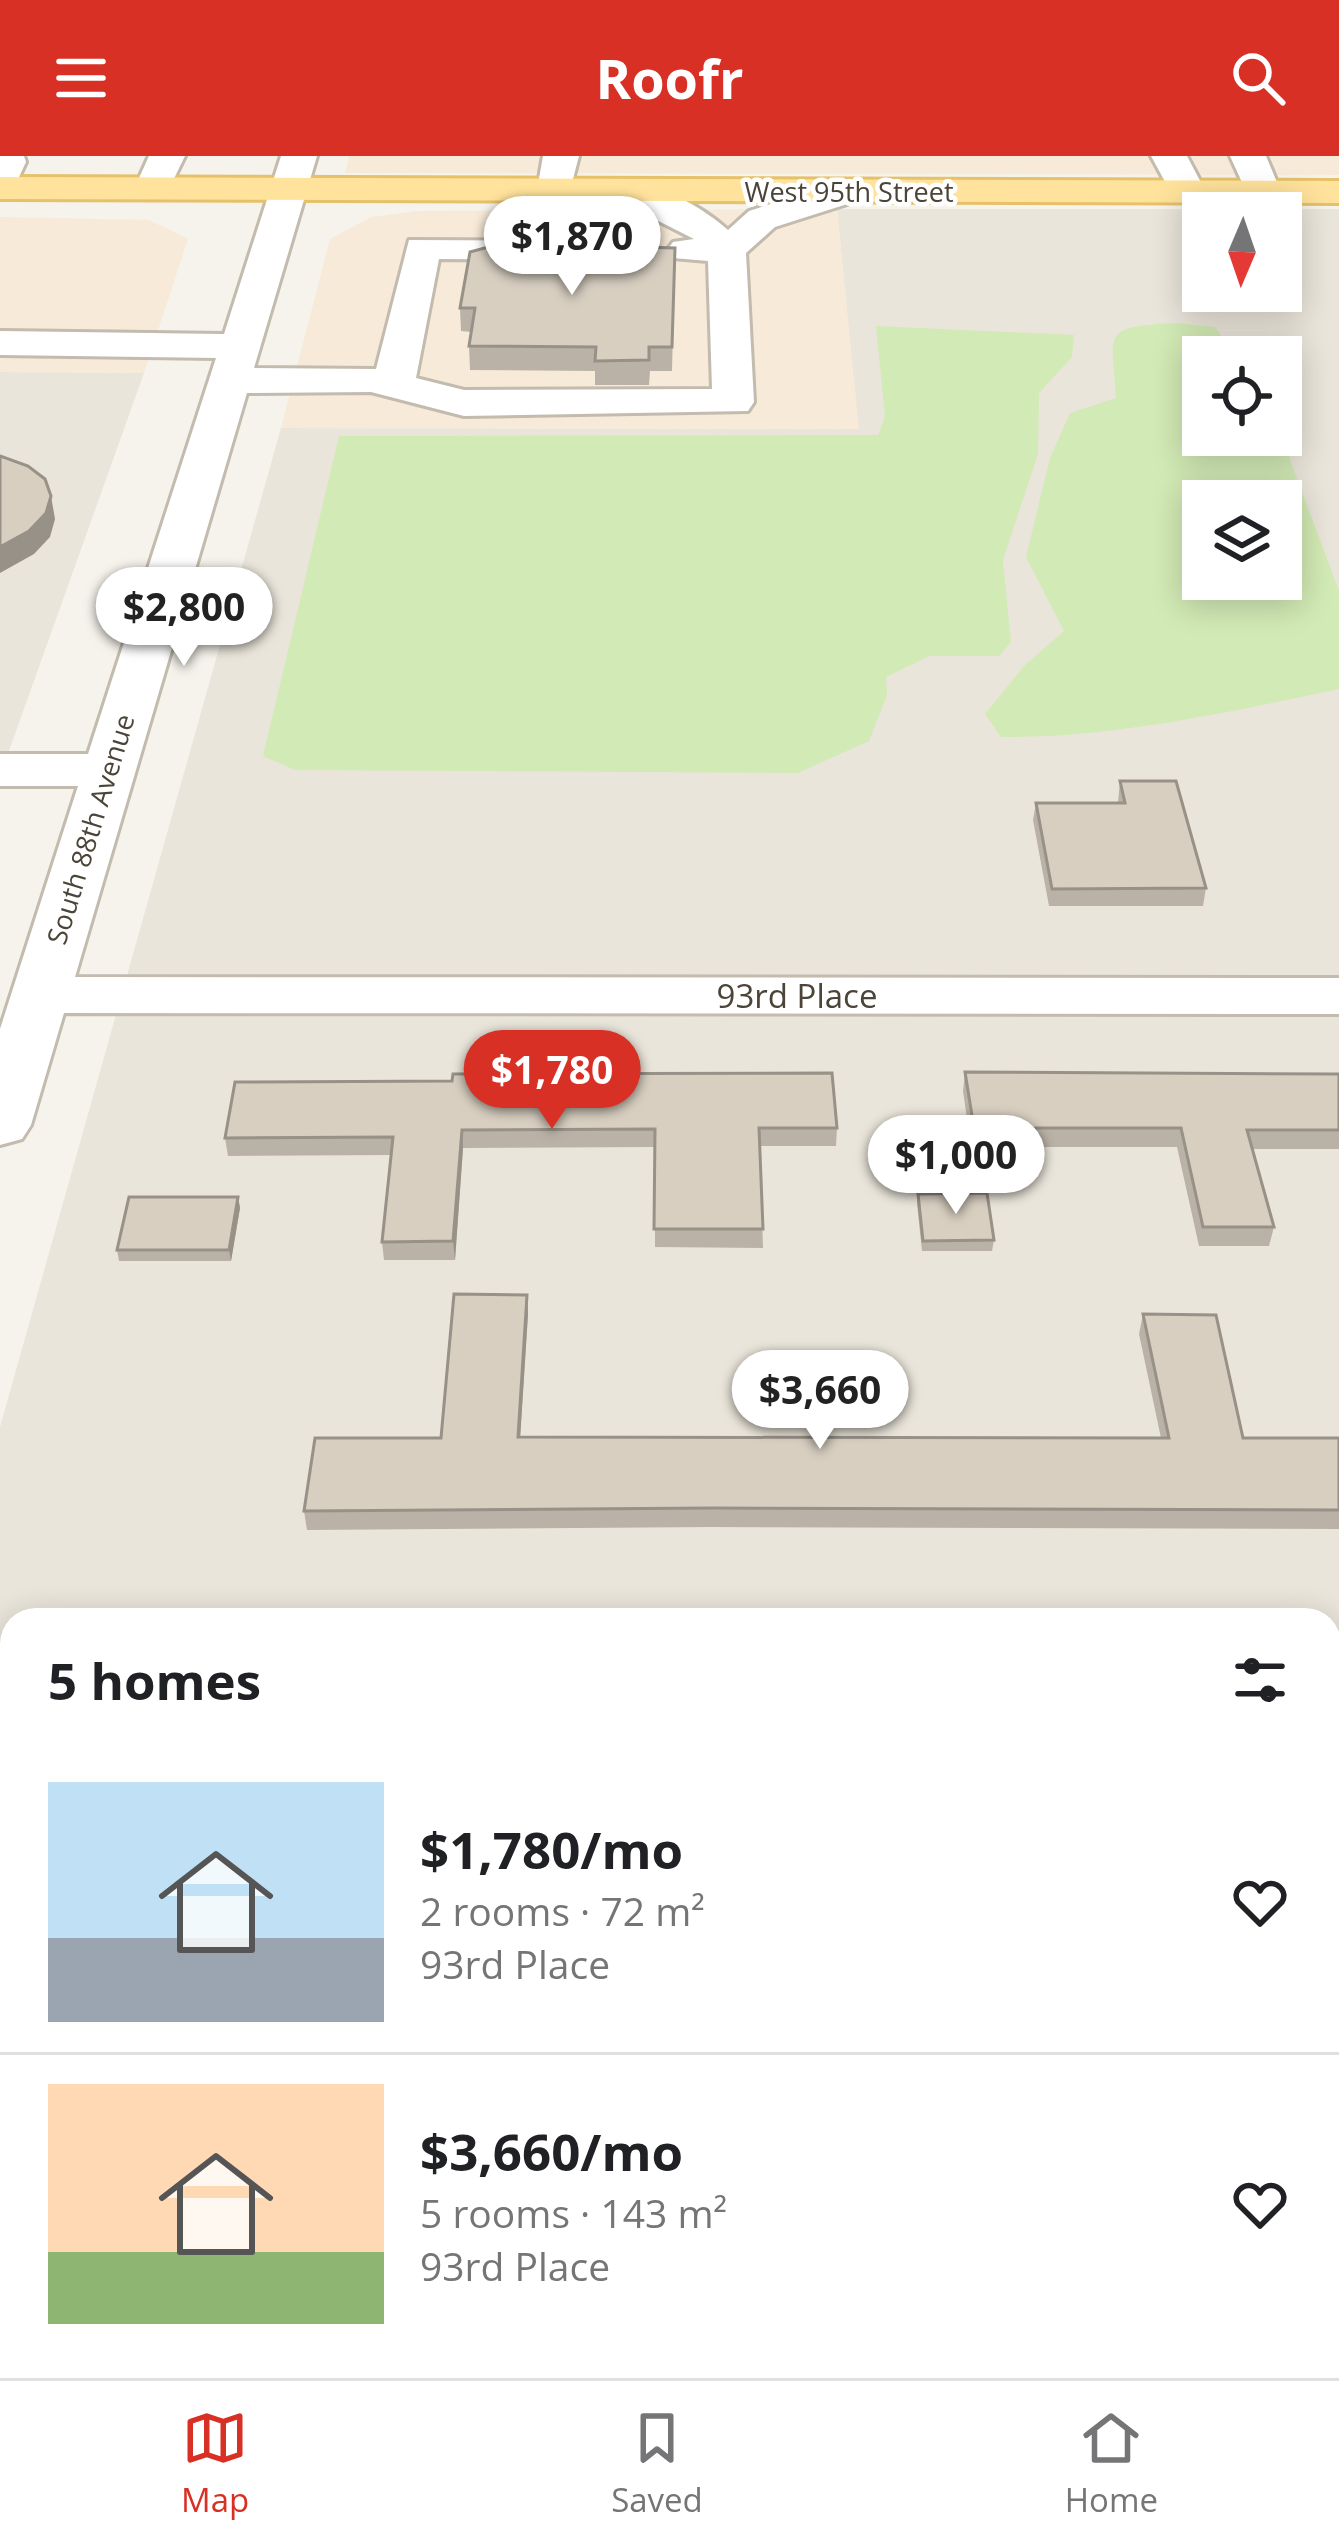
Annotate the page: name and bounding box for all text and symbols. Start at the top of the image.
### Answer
text: Roofr [596,41,743,115]
icon: menu [48,45,114,111]
icon: search [1225,45,1291,111]
street label: West 95th Street [744,173,954,210]
north arrow [1182,192,1302,312]
map controls [1182,192,1302,600]
pin: $1,870 [474,196,670,298]
text: $1,870 [511,208,633,261]
button: locate [1182,336,1302,456]
button: layers [1182,480,1302,600]
pin: $2,800 [86,567,282,669]
text: $2,800 [123,579,245,632]
street label: South 88th Avenue [37,709,143,949]
street label: 93rd Place [717,973,877,1018]
pin: $1,780 [454,1030,650,1132]
text: $1,780 [491,1042,613,1095]
pin: $1,000 [858,1115,1054,1217]
text: $1,000 [895,1127,1017,1180]
pin: $3,660 [722,1350,918,1452]
text: $3,660 [759,1362,881,1415]
text: 5 homes [48,1645,261,1715]
icon: filters [1227,1647,1293,1713]
text: $1,780/mo [420,1814,683,1884]
icon: home [144,1830,288,1974]
icon: heart [1227,1869,1293,1935]
text: 2 rooms · 72 m² [420,1884,705,1937]
text: 93rd Place [420,1937,610,1990]
text: $3,660/mo [420,2116,683,2186]
icon: home [144,2132,288,2276]
icon: heart [1227,2171,1293,2237]
text: 5 rooms · 143 m² [420,2186,727,2239]
text: 93rd Place [420,2239,610,2292]
tab: Map [181,2405,249,2522]
tab: Saved [611,2405,703,2522]
tab: Home [1065,2405,1158,2522]

